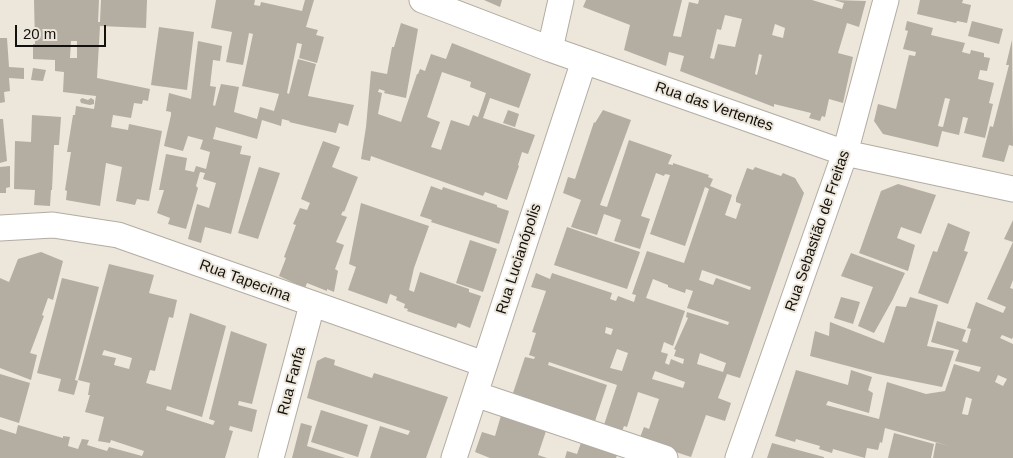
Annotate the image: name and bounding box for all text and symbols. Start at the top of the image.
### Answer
scale bar [18,15,109,47]
text: 20 m [23,25,56,42]
street label: Rua das Vertentes [653,78,775,136]
street label: Rua Sebastião de Freitas [782,148,854,314]
street label: Rua Lucianópolis [493,201,545,317]
street label: Rua Tapecima [197,256,293,306]
street label: Rua Fanfa [274,345,310,417]

